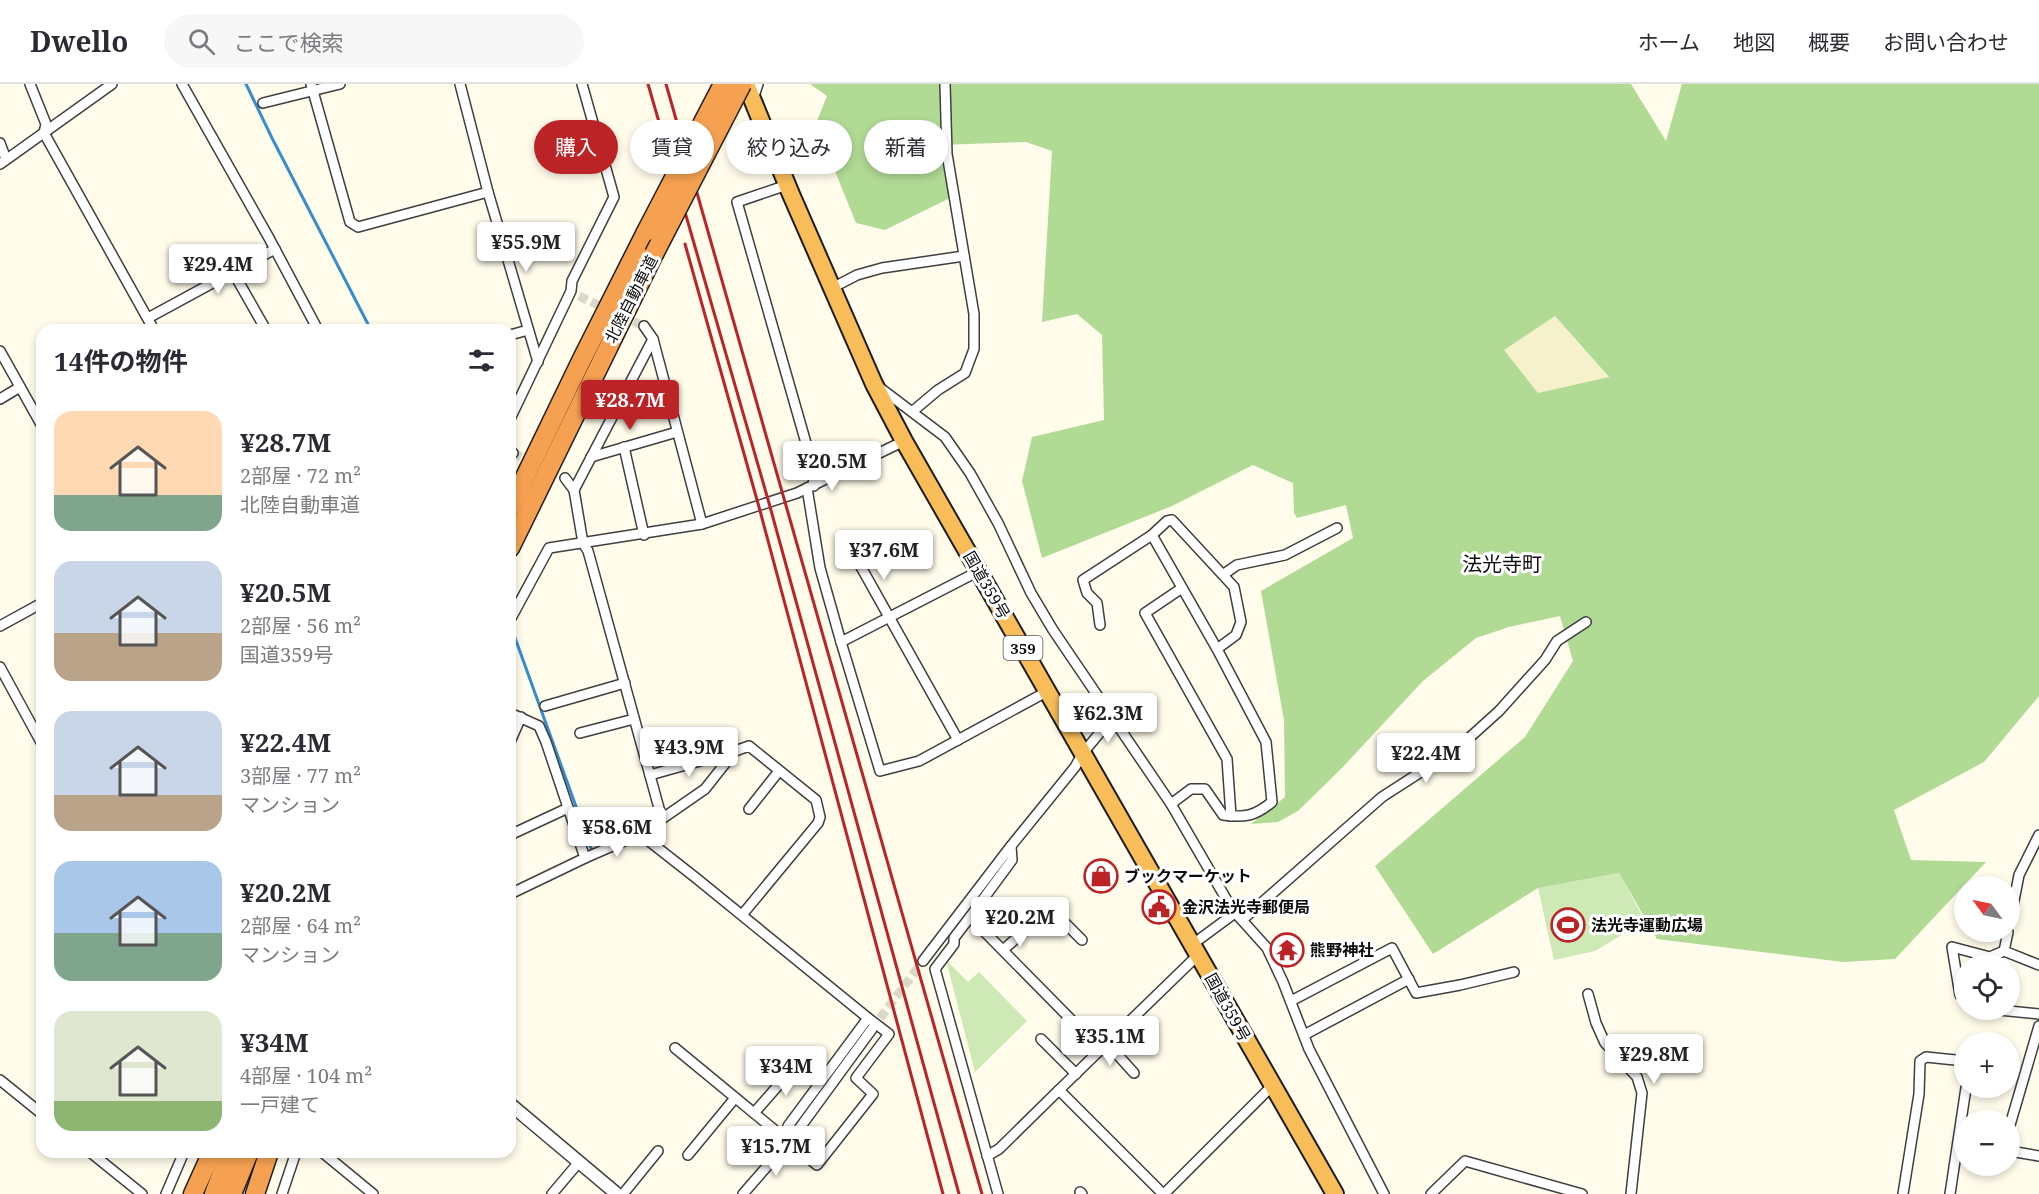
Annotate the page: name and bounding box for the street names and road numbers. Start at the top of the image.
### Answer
street label: 北陸自動車道 [599,251,663,347]
street label: 国道359号 [959,547,1015,623]
road number: 359 [1004,636,1042,660]
street label: 国道359号 [1200,969,1256,1045]

